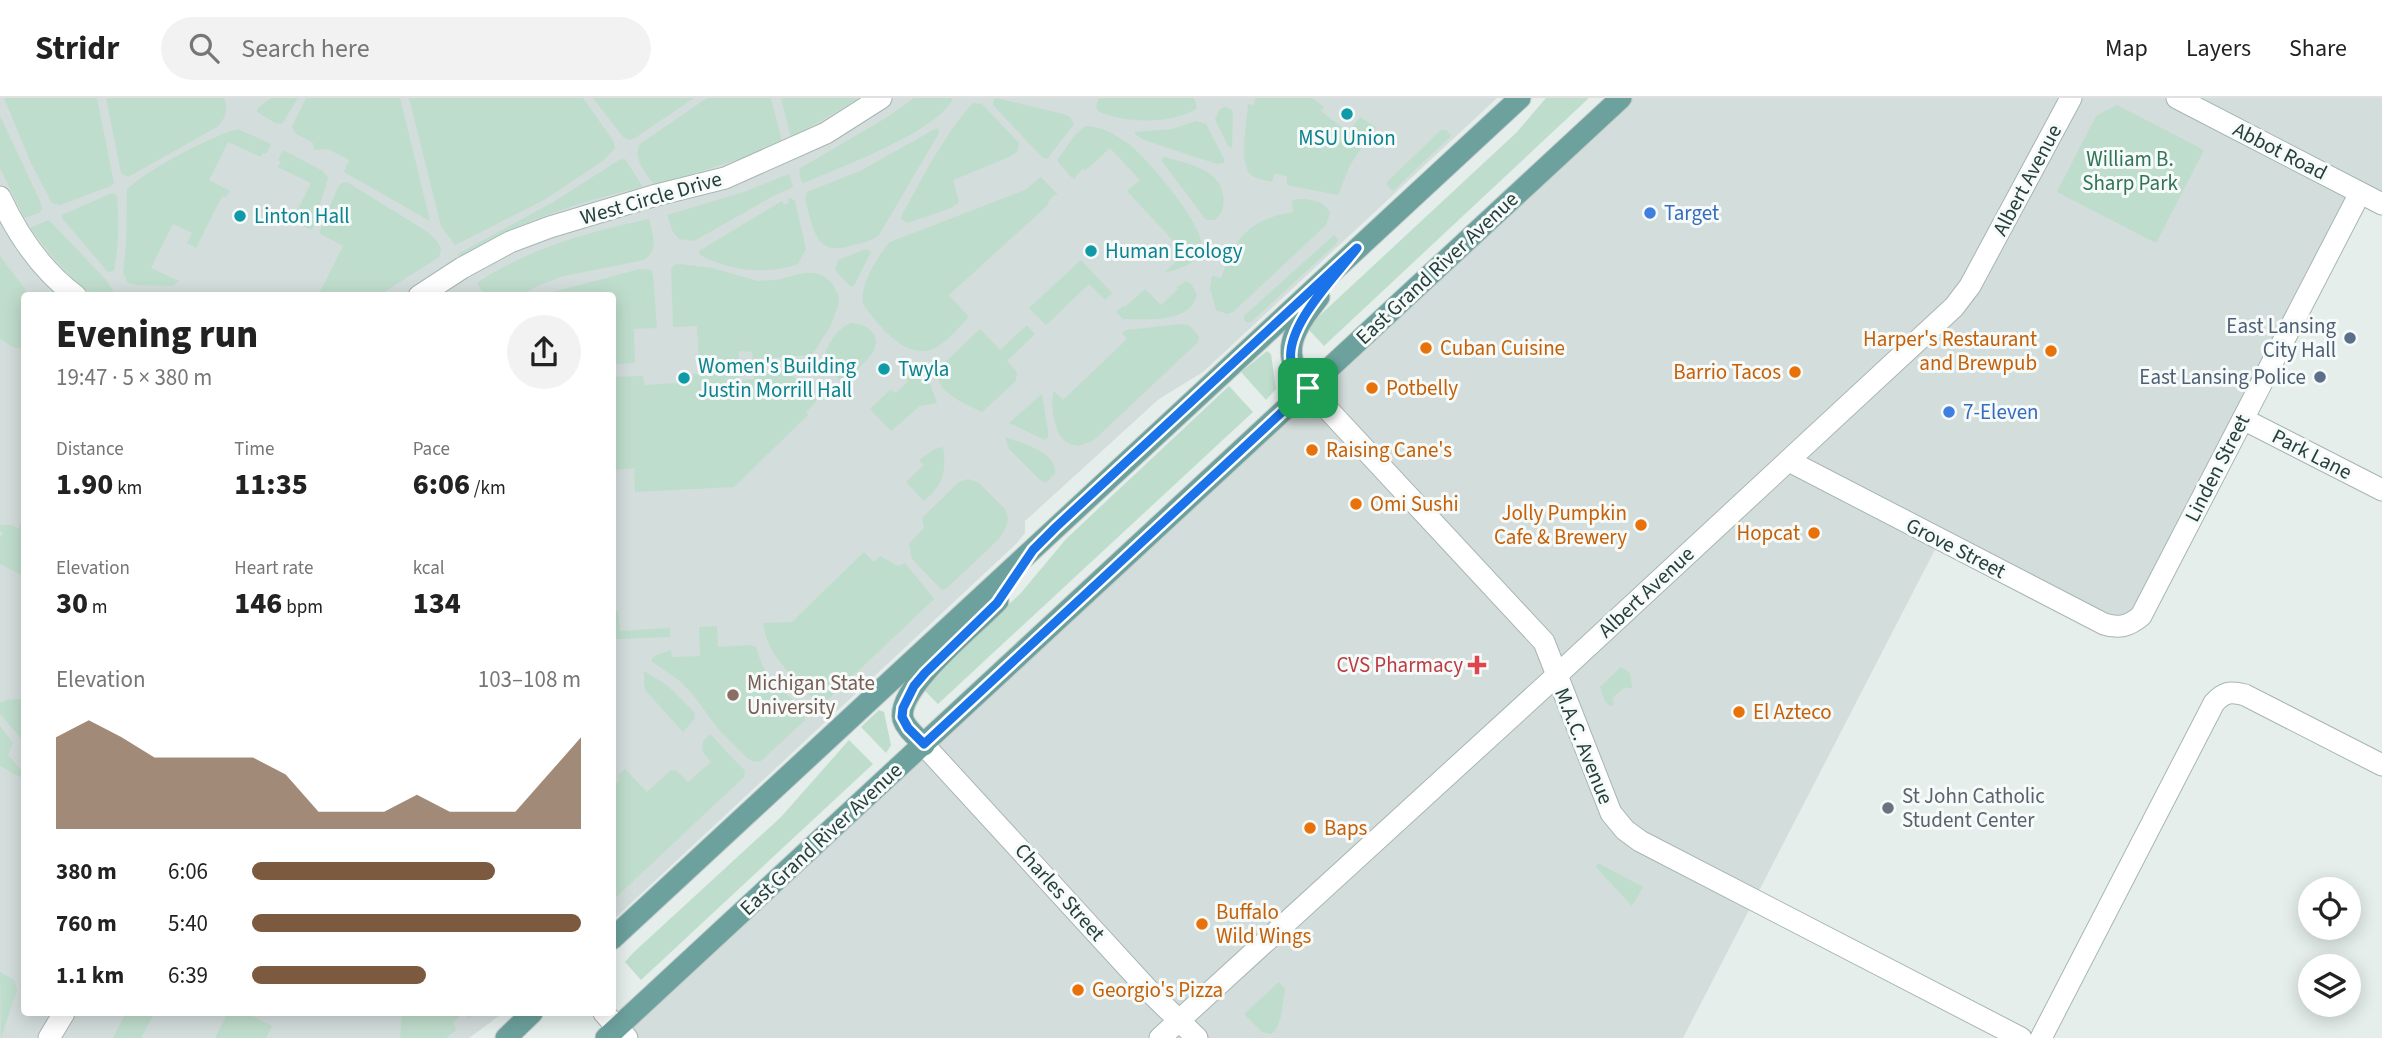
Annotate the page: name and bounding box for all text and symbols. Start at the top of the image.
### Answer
search box [161,17,651,80]
text: Stridr [35,25,119,72]
icon: search [185,29,223,67]
text: Search here [241,30,370,67]
text: Map [2105,31,2148,66]
text: Layers [2186,31,2251,66]
text: Share [2289,31,2347,66]
marker: MSU Union [1339,106,1355,122]
street label: Abbot Road [2228,114,2332,188]
street label: Albert Avenue [1985,119,2069,241]
place label: MSU Union [1298,123,1396,153]
park label: William B. Sharp Park [2082,144,2178,198]
street label: West Circle Drive [577,163,725,233]
street label: East Grand River Avenue [1349,185,1525,351]
place label: Target [1664,198,1719,228]
place label: Linton Hall [254,201,350,231]
marker: Target [1642,205,1658,221]
marker: Linton Hall [232,208,248,224]
place label: Human Ecology [1105,236,1243,266]
marker: Human Ecology [1083,243,1099,259]
text: Evening run [56,308,258,362]
place label: East Lansing City Hall [2226,311,2336,365]
button: share [507,315,581,389]
place label: Harper's Restaurant and Brewpub [1863,324,2037,378]
marker: East Lansing City Hall [2342,330,2358,346]
place label: Cuban Cuisine [1440,333,1565,363]
marker: Cuban Cuisine [1418,340,1434,356]
marker: Harper's Restaurant and Brewpub [2043,343,2059,359]
place label: Women's Building Justin Morrill Hall [698,351,857,405]
place label: Twyla [898,354,949,384]
place label: Barrio Tacos [1673,357,1781,387]
pin [1278,358,1338,418]
text: 19:47 · 5 × 380 m [56,361,212,394]
marker: Twyla [876,361,892,377]
place label: East Lansing Police [2139,362,2306,392]
marker: Barrio Tacos [1787,364,1803,380]
icon: arrive [1289,369,1327,407]
marker: East Lansing Police [2312,369,2328,385]
marker: Women's Building Justin Morrill Hall [676,370,692,386]
place label: Potbelly [1386,373,1458,403]
marker: Potbelly [1364,380,1380,396]
place label: 7-Eleven [1963,397,2039,427]
marker: 7-Eleven [1941,404,1957,420]
street label: Linden Street [2177,409,2257,527]
street label: Park Lane [2267,421,2357,487]
place label: Raising Cane's [1326,435,1452,465]
text: Distance [56,436,124,463]
text: Time [234,436,274,463]
text: Pace [413,436,450,463]
marker: Raising Cane's [1304,442,1320,458]
text: 1.90 [56,463,113,506]
text: 11:35 [234,463,308,506]
text: 6:06 [413,463,470,506]
text: km [113,475,142,502]
text: /km [470,475,506,502]
place label: Omi Sushi [1370,489,1459,519]
marker: Omi Sushi [1348,496,1364,512]
place label: Jolly Pumpkin Cafe & Brewery [1494,498,1627,552]
street label: Grove Street [1901,510,2011,586]
marker: Jolly Pumpkin Cafe & Brewery [1633,517,1649,533]
place label: Hopcat [1737,518,1800,548]
marker: Hopcat [1806,525,1822,541]
street label: Albert Avenue [1591,539,1701,645]
text: Elevation [56,555,130,582]
text: Heart rate [234,555,313,582]
text: kcal [413,555,445,582]
text: 30 [56,582,88,625]
text: 146 [234,582,282,625]
text: 134 [413,582,461,625]
text: m [88,594,108,621]
text: bpm [282,594,323,621]
place label: CVS Pharmacy [1336,650,1463,680]
marker: CVS Pharmacy [1469,657,1485,673]
text: Elevation [56,663,146,696]
text: 103–108 m [478,663,581,696]
place label: Michigan State University [747,668,875,722]
street label: M.A.C. Avenue [1547,683,1621,809]
marker: Michigan State University [725,687,741,703]
place label: El Azteco [1753,697,1832,727]
marker: El Azteco [1731,704,1747,720]
street label: East Grand River Avenue [733,756,909,922]
place label: St John Catholic Student Center [1902,781,2045,835]
marker: St John Catholic Student Center [1880,800,1896,816]
place label: Baps [1324,813,1368,843]
marker: Baps [1302,820,1318,836]
street label: Charles Street [1008,836,1112,948]
text: 380 m [56,855,117,888]
text: 6:06 [168,855,208,888]
map controls [2298,877,2361,1017]
button: locate [2298,877,2361,940]
place label: Buffalo Wild Wings [1216,897,1312,951]
text: 760 m [56,907,117,940]
text: 5:40 [168,907,208,940]
marker: Buffalo Wild Wings [1194,916,1210,932]
button: layers [2298,954,2361,1017]
text: 1.1 km [56,959,124,992]
text: 6:39 [168,959,208,992]
place label: Georgio's Pizza [1092,975,1223,1005]
marker: Georgio's Pizza [1070,982,1086,998]

